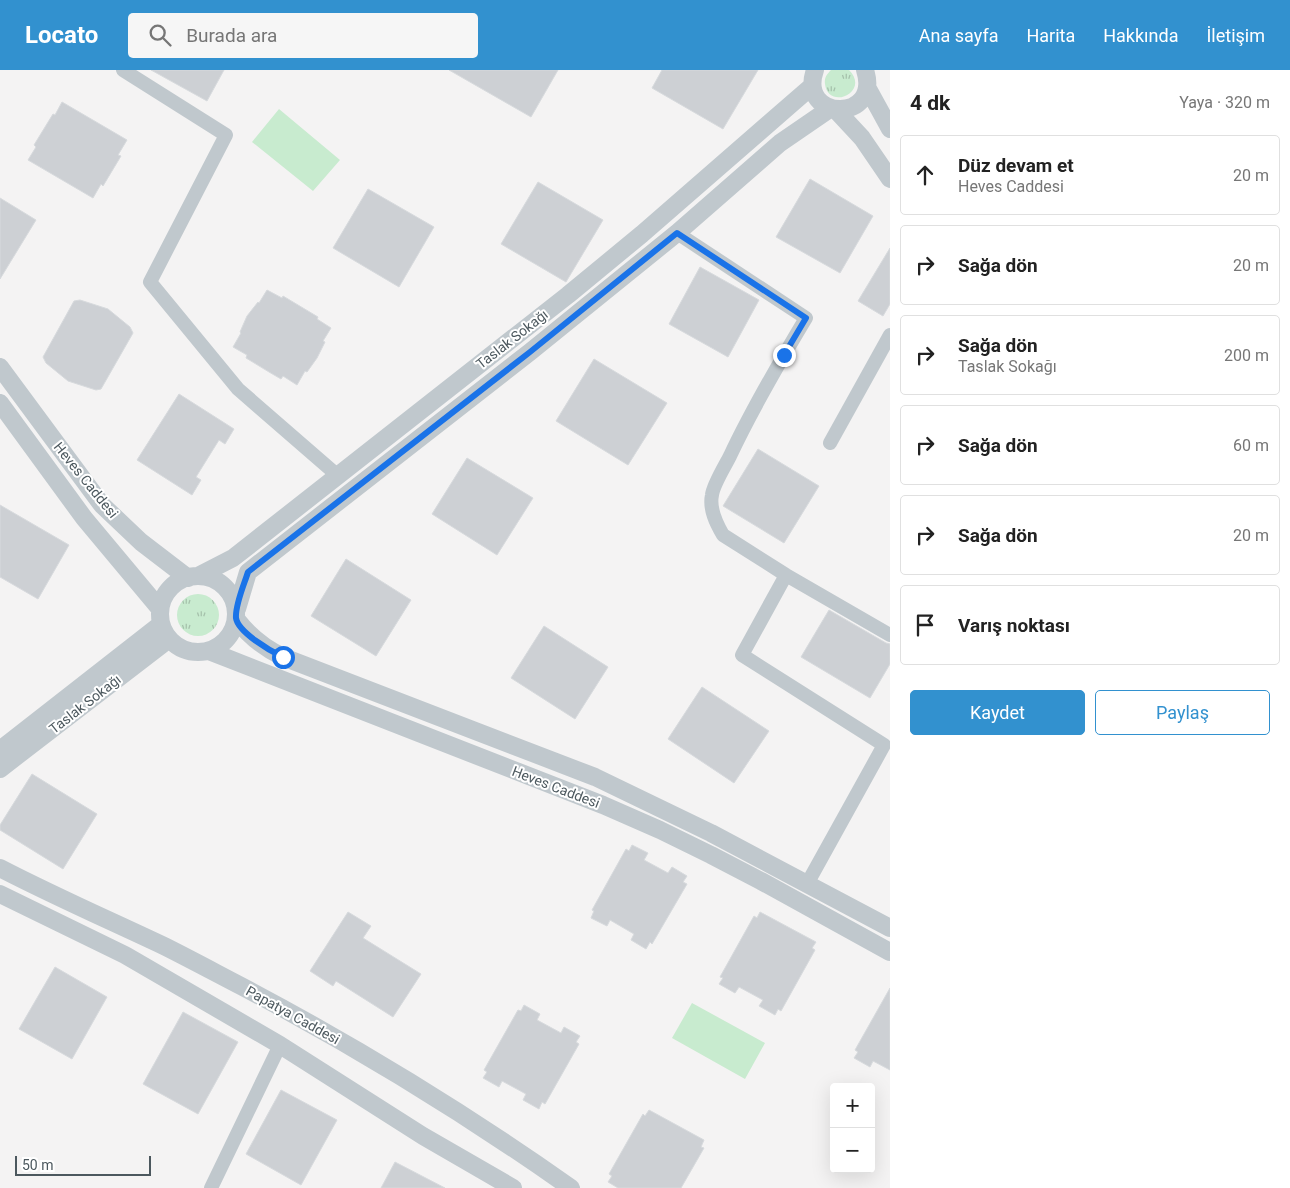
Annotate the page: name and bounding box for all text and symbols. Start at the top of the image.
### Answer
search box [128,13,478,58]
text: Locato [25,21,98,49]
icon: search [146,21,174,49]
text: Burada ara [186,24,277,47]
text: Ana sayfa [919,25,998,46]
text: Harita [1026,25,1075,46]
text: Hakkında [1103,25,1178,46]
text: İletişim [1206,25,1265,46]
text: 4 dk [910,91,950,115]
text: Yaya · 320 m [1179,93,1270,112]
text: Düz devam et [958,154,1074,177]
icon: ahead [911,161,939,189]
text: 20 m [1233,166,1269,185]
text: Heves Caddesi [958,177,1064,196]
icon: right [911,251,939,279]
text: Sağa dön [958,254,1038,277]
text: 20 m [1233,256,1269,275]
street label: Taslak Sokağı [473,306,551,372]
text: Sağa dön [958,334,1038,357]
icon: right [911,341,939,369]
route end [773,344,796,367]
text: 200 m [1224,346,1269,365]
text: Taslak Sokağı [958,357,1057,376]
icon: right [911,431,939,459]
text: Sağa dön [958,434,1038,457]
text: 60 m [1233,436,1269,455]
street label: Heves Caddesi [51,439,121,521]
icon: right [911,521,939,549]
text: Sağa dön [958,524,1038,547]
text: 20 m [1233,526,1269,545]
icon: arrive [911,611,939,639]
text: Varış noktası [958,614,1070,637]
route start [272,646,295,669]
street label: Taslak Sokağı [46,671,124,737]
button: Kaydet [910,690,1085,735]
button: Paylaş [1095,690,1270,735]
street label: Heves Caddesi [510,763,602,811]
street label: Papatya Caddesi [243,983,343,1047]
map controls [830,1083,875,1173]
button: + [830,1083,875,1128]
button: − [830,1128,875,1173]
scale bar [15,1153,151,1176]
text: 50 m [22,1157,54,1173]

